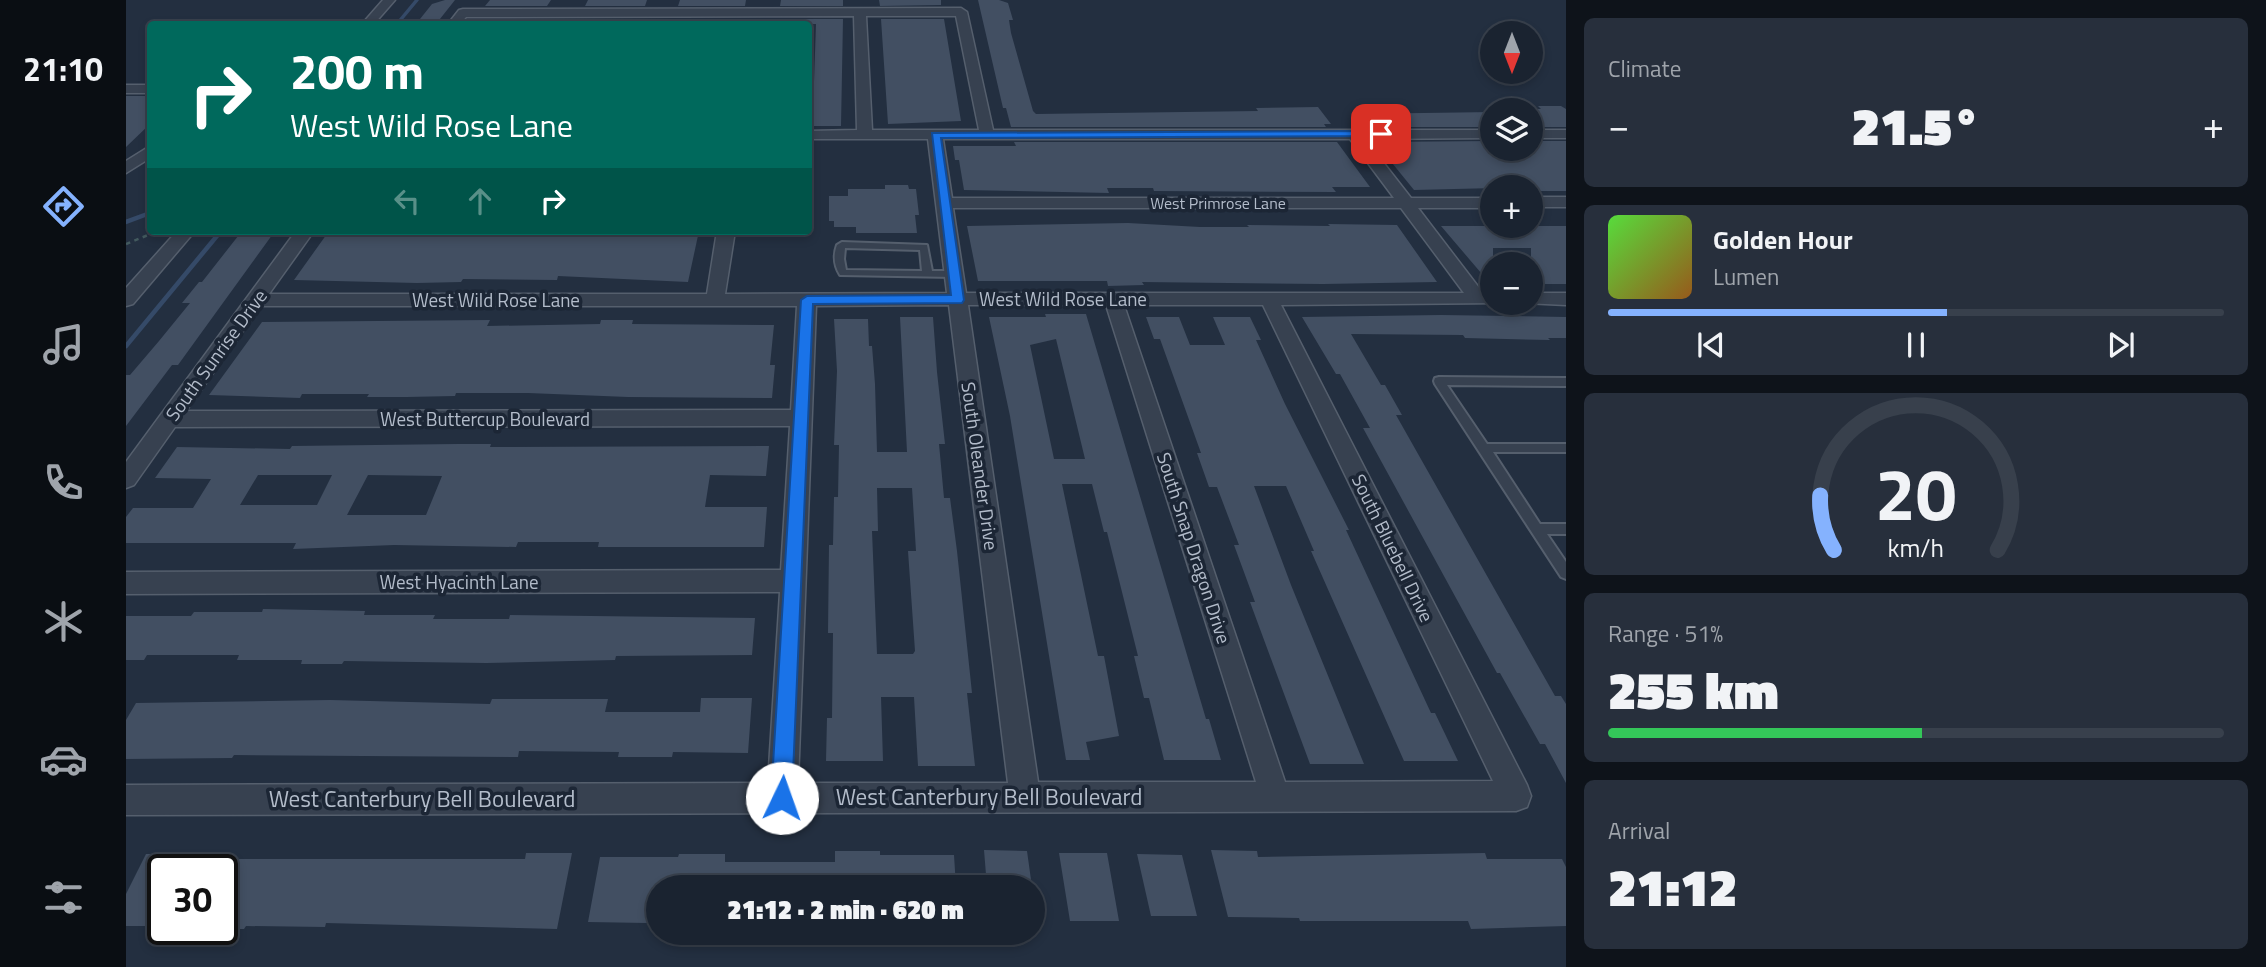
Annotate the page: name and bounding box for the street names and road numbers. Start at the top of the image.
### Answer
street label: West Primrose Lane [1150,191,1286,215]
street label: South Sunrise Drive [158,283,273,427]
street label: West Wild Rose Lane [979,284,1147,313]
street label: West Wild Rose Lane [412,285,580,314]
street label: South Oleander Drive [954,380,1007,552]
street label: West Buttercup Boulevard [380,404,590,433]
street label: South Snap Dragon Drive [1150,448,1239,647]
street label: South Bluebell Drive [1345,469,1442,627]
street label: West Hyacinth Lane [379,567,539,596]
street label: West Canterbury Bell Boulevard [836,779,1142,814]
street label: West Canterbury Bell Boulevard [269,781,575,816]

